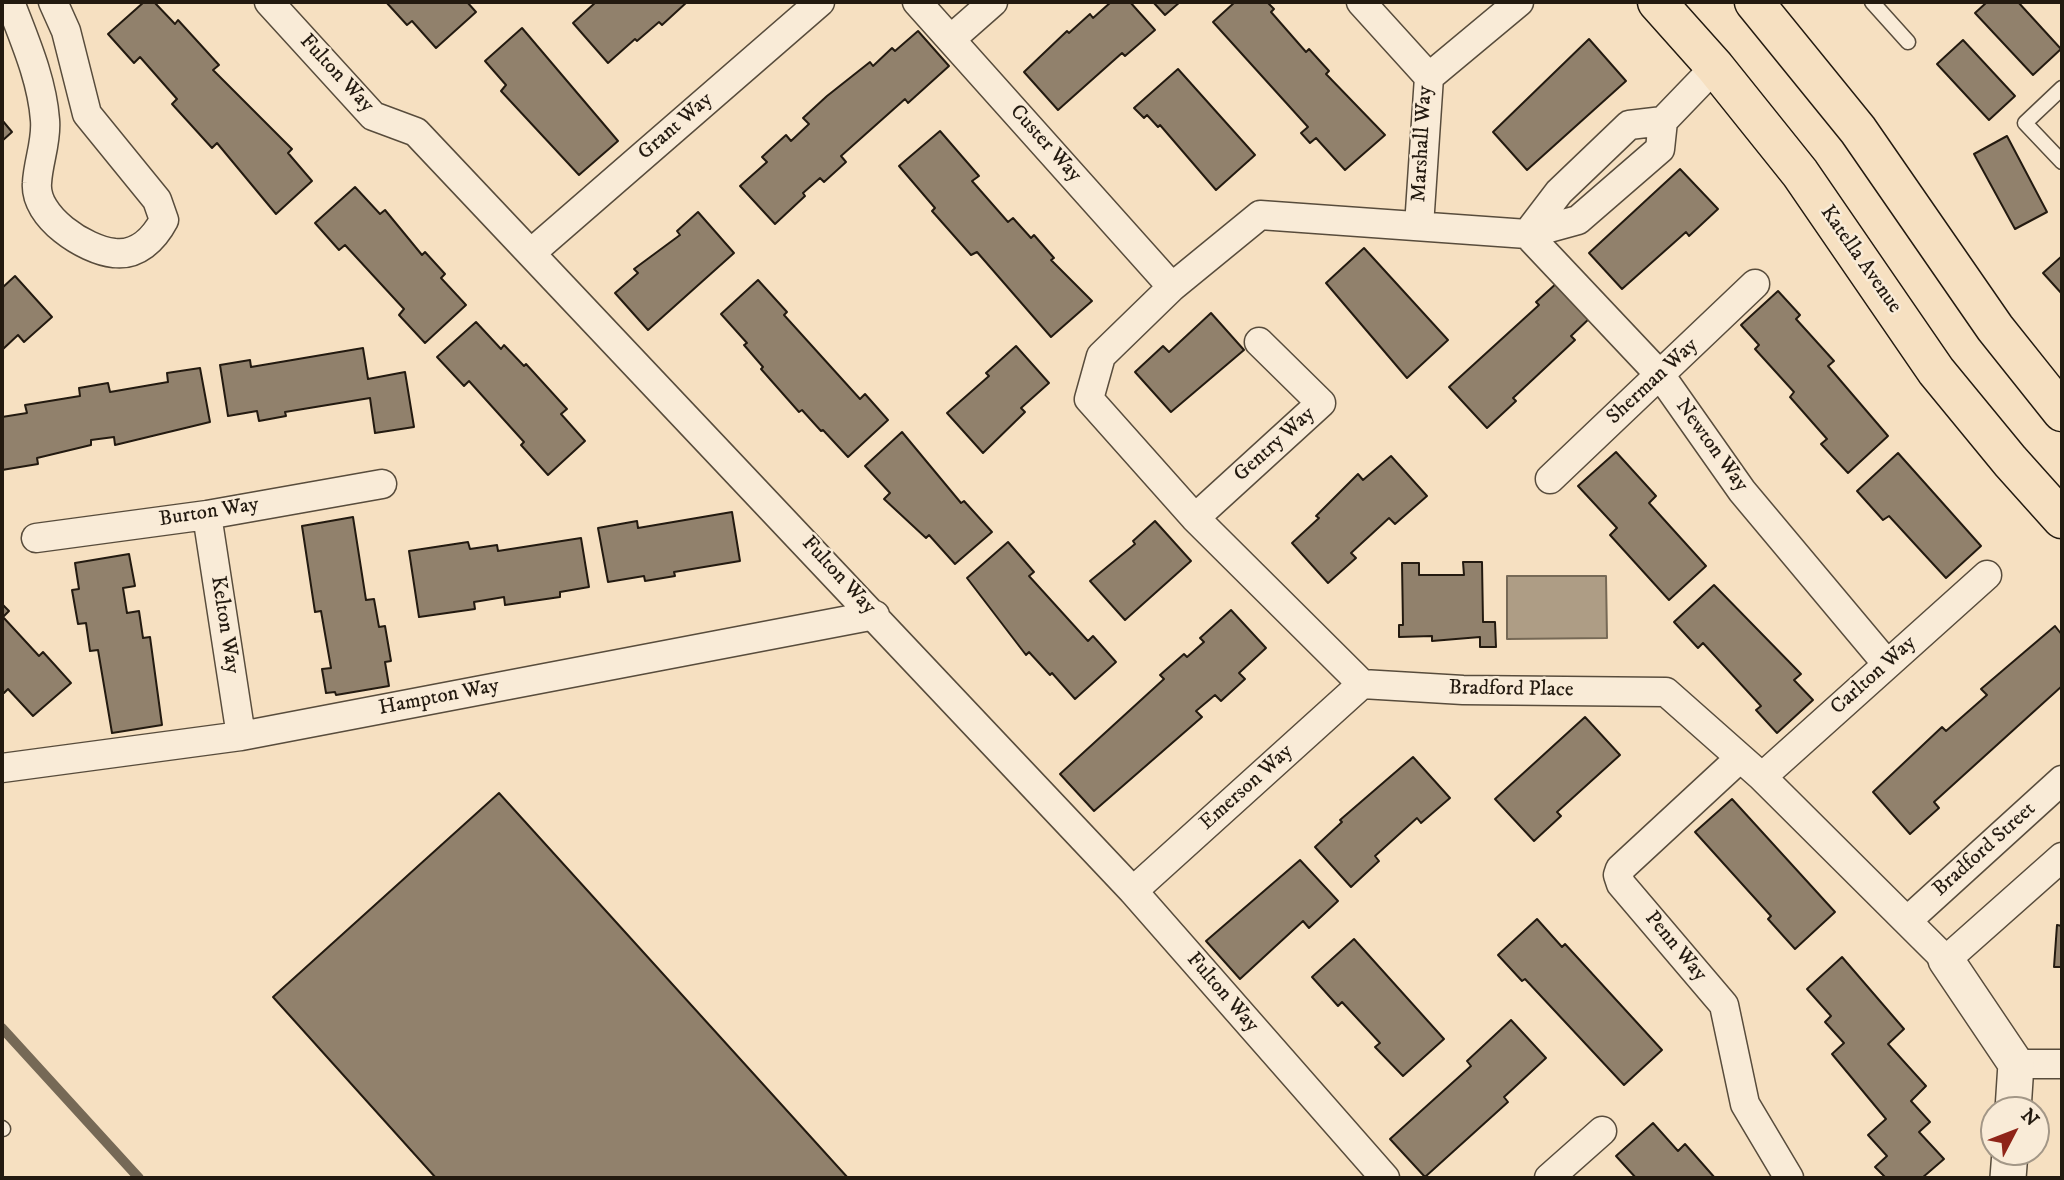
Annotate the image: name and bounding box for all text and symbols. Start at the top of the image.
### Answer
street label: Fulton Way [293,30,379,118]
street label: Marshall Way [1407,85,1439,203]
street label: Grant Way [634,88,718,166]
street label: Custer Way [1004,100,1086,188]
street label: Katella Avenue [1814,201,1906,319]
street label: Sherman Way [1602,333,1704,431]
street label: Newton Way [1669,395,1753,497]
street label: Gentry Way [1229,402,1321,488]
street label: Burton Way [157,493,261,533]
street label: Fulton Way [795,532,881,620]
street label: Kelton Way [204,574,244,676]
street label: Carlton Way [1826,631,1922,721]
street label: Hampton Way [377,674,501,722]
street label: Bradford Place [1448,676,1574,704]
street label: Emerson Way [1195,740,1299,836]
street label: Bradford Street [1928,797,2042,903]
street label: Penn Way [1638,907,1712,987]
street label: Fulton Way [1180,948,1264,1038]
north arrow [1980,1096,2050,1166]
text: N [2016,1104,2043,1131]

